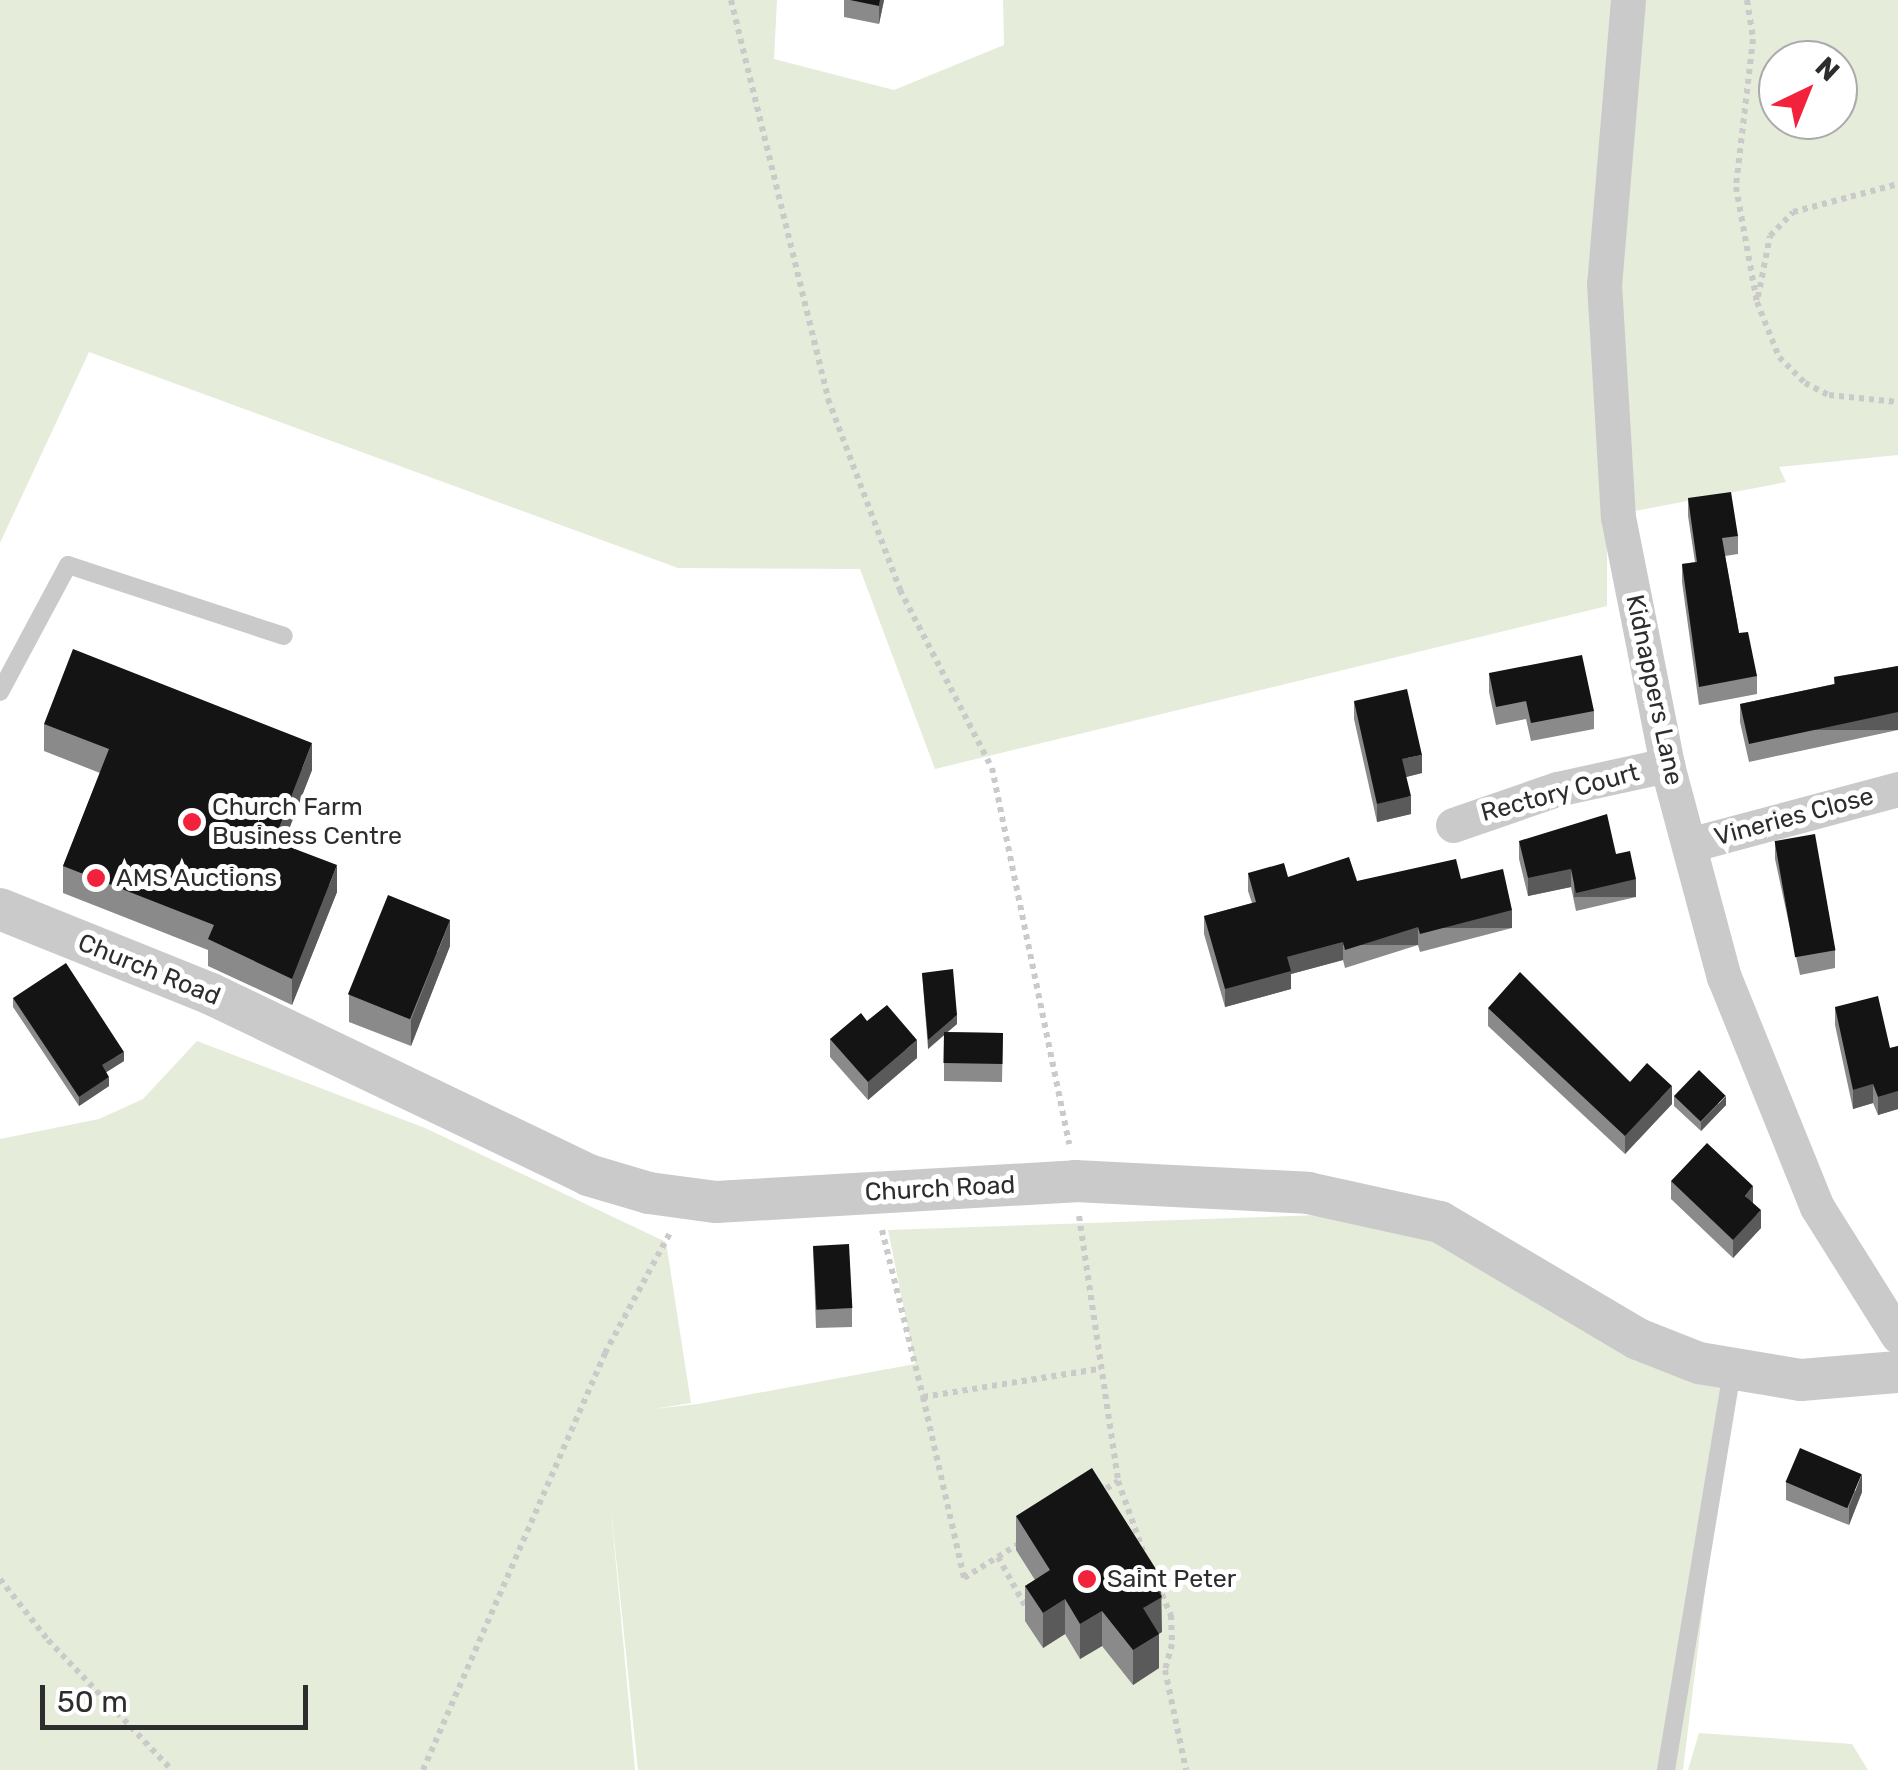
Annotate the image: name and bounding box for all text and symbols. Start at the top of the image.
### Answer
north arrow [1758,40,1858,140]
text: N [1809,50,1846,88]
street label: Kidnappers Lane [1619,592,1689,788]
street label: Rectory Court [1477,757,1643,829]
street label: Vineries Close [1711,781,1877,853]
place label: Church Farm Business Centre [212,793,402,852]
marker: Church Farm Business Centre [181,811,203,833]
place label: AMS Auctions [116,863,278,893]
marker: AMS Auctions [85,867,107,889]
street label: Church Road [74,928,224,1012]
street label: Church Road [864,1170,1016,1208]
place label: Saint Peter [1107,1564,1236,1594]
marker: Saint Peter [1076,1568,1098,1590]
scale bar [45,1665,312,1727]
text: 50 m [57,1684,128,1720]

